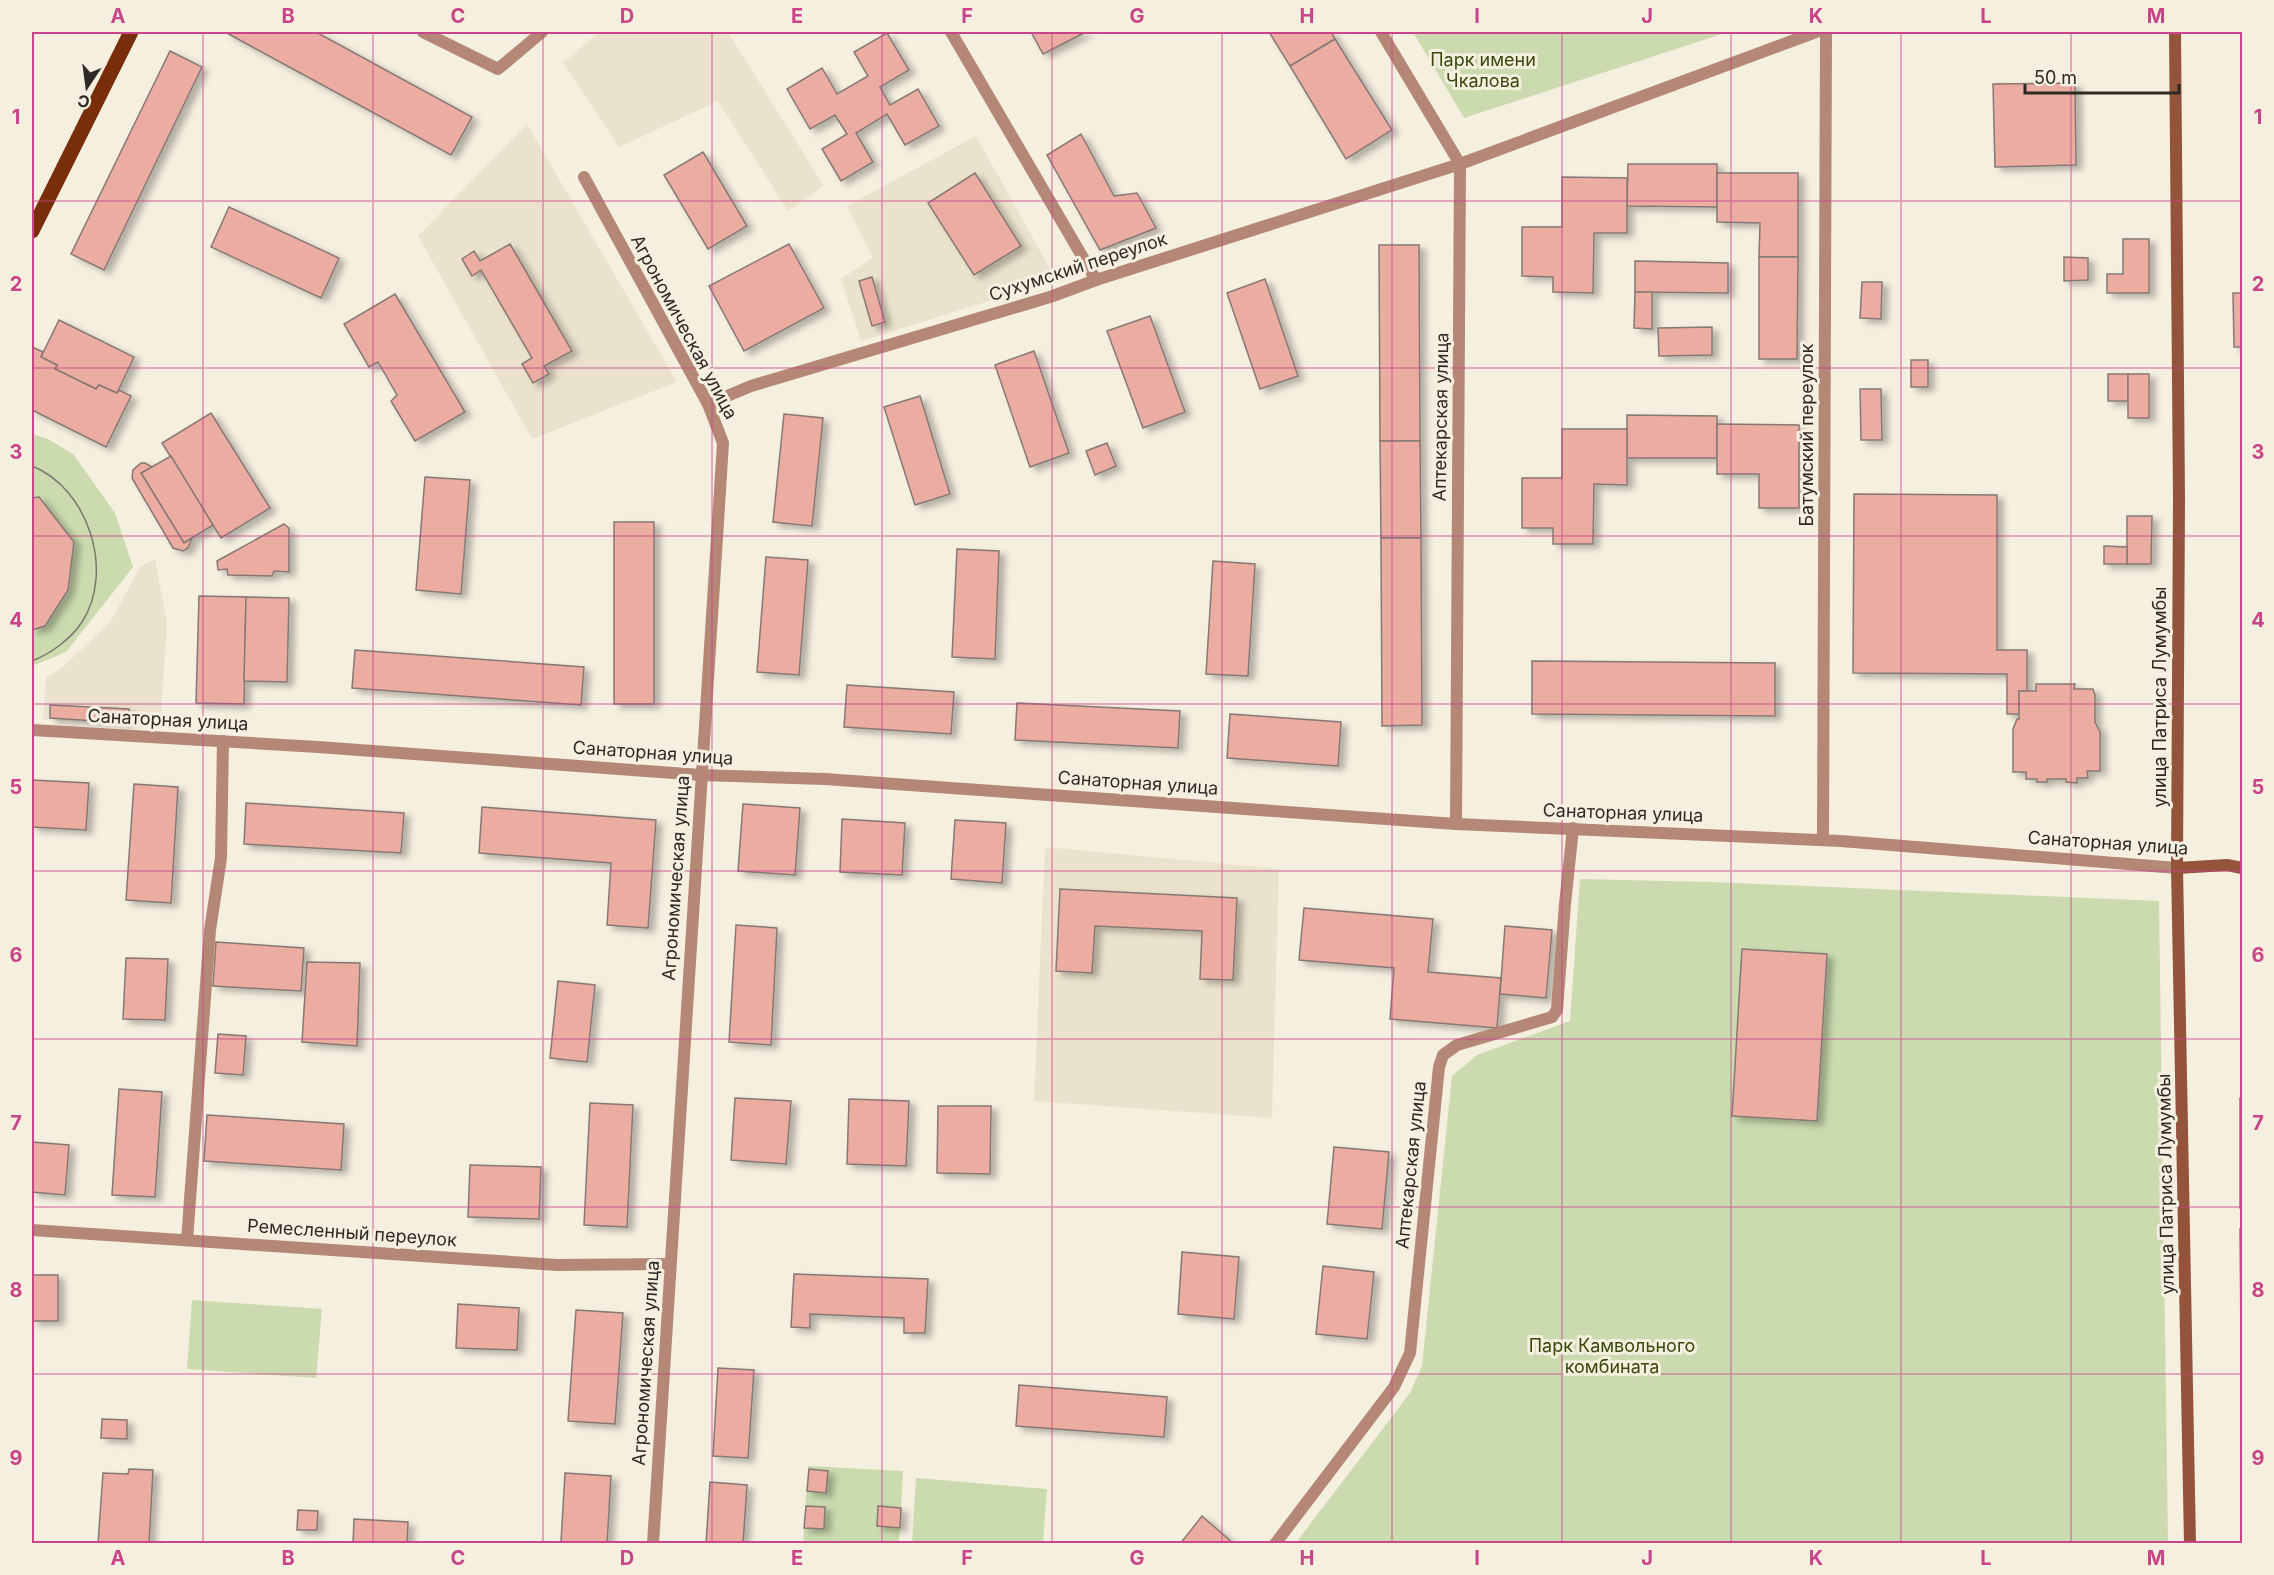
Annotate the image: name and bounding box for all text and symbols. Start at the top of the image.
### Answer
text: A [111,4,126,28]
text: B [281,4,295,28]
text: C [451,4,465,28]
text: D [620,4,634,28]
text: E [791,4,803,28]
text: F [961,4,973,28]
text: G [1129,4,1145,28]
text: H [1300,4,1314,28]
text: I [1474,4,1480,28]
text: J [1641,4,1653,28]
text: K [1809,4,1823,28]
text: L [1980,4,1992,28]
text: M [2147,4,2165,28]
park label: Парк имени Чкалова [1430,49,1536,91]
north arrow [57,57,117,117]
scale bar [2025,57,2180,95]
text: 50 m [2034,67,2077,88]
text: С [75,91,92,113]
text: 1 [12,105,20,129]
text: 1 [2254,105,2262,129]
street label: Сухумский переулок [986,228,1170,305]
street label: Агрономическая улица [627,231,742,422]
text: 2 [10,272,22,296]
text: 2 [2252,272,2264,296]
street label: Аптекарская улица [1429,332,1452,502]
street label: Батумский переулок [1796,343,1817,527]
text: 3 [10,440,22,464]
text: 3 [2252,440,2264,464]
street label: улица Патриса Лумумбы [2149,586,2170,808]
text: 4 [9,608,23,632]
text: 4 [2251,608,2265,632]
street label: Санаторная улица [87,705,249,734]
street label: Санаторная улица [572,736,734,769]
street label: Санаторная улица [1057,766,1219,799]
text: 5 [10,775,22,799]
street label: Агрономическая улица [658,775,693,981]
text: 5 [2252,775,2264,799]
street label: Санаторная улица [1542,799,1704,826]
street label: Санаторная улица [2027,826,2189,859]
text: 6 [10,943,23,967]
text: 6 [2252,943,2265,967]
street label: улица Патриса Лумумбы [2153,1073,2178,1295]
street label: Аптекарская улица [1391,1080,1430,1250]
text: 7 [10,1111,22,1135]
text: 7 [2252,1111,2264,1135]
street label: Ремесленный переулок [247,1215,458,1250]
street label: Агрономическая улица [628,1260,663,1466]
text: 8 [9,1278,23,1302]
text: 8 [2251,1278,2265,1302]
park label: Парк Камвольного комбината [1529,1335,1695,1377]
text: 9 [10,1446,23,1470]
text: 9 [2252,1446,2265,1470]
text: A [111,1546,126,1570]
text: B [281,1546,295,1570]
text: C [451,1546,465,1570]
text: D [620,1546,634,1570]
text: E [791,1546,803,1570]
text: F [961,1546,973,1570]
text: G [1129,1546,1145,1570]
text: H [1300,1546,1314,1570]
text: I [1474,1546,1480,1570]
text: J [1641,1546,1653,1570]
text: K [1809,1546,1823,1570]
text: L [1980,1546,1992,1570]
text: M [2147,1546,2165,1570]

